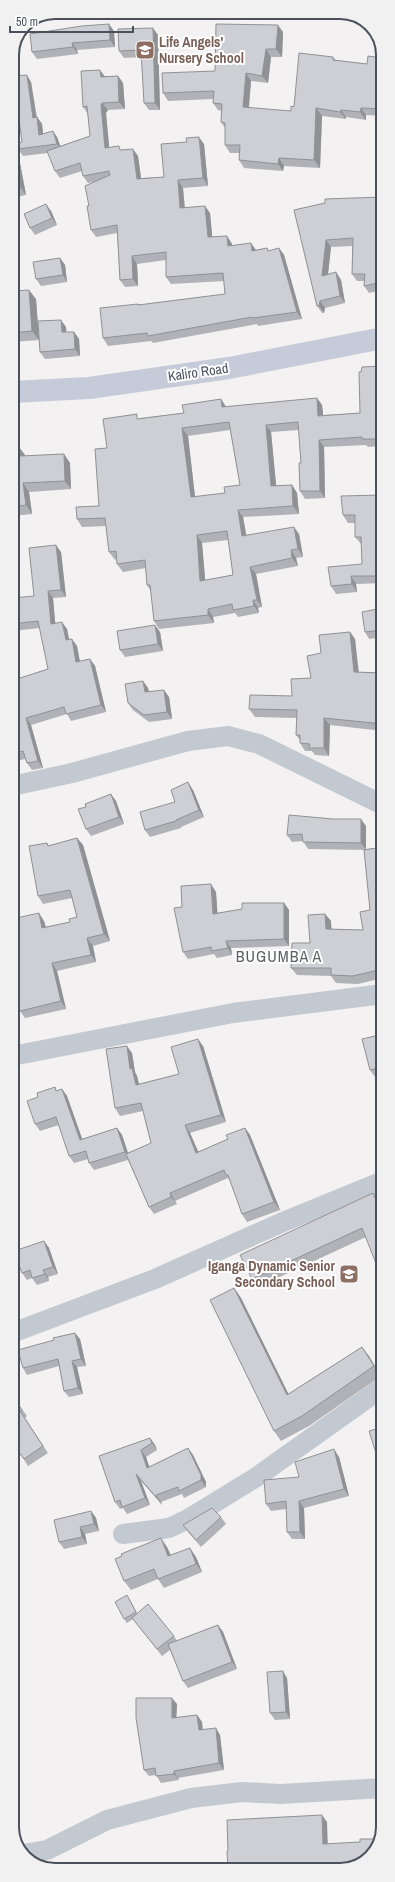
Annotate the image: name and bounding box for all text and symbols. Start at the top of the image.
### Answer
scale bar [10,8,133,34]
text: 50 m [16,14,38,30]
place label: Life Angels' Nursery School [159,33,244,67]
school or university icon: Life Angels' Nursery School [134,39,156,61]
street label: Kaliro Road [167,359,229,385]
district label: BUGUMBA A [236,945,322,967]
place label: Iganga Dynamic Senior Secondary School [208,1257,336,1291]
school or university icon: Iganga Dynamic Senior Secondary School [338,1263,360,1285]

